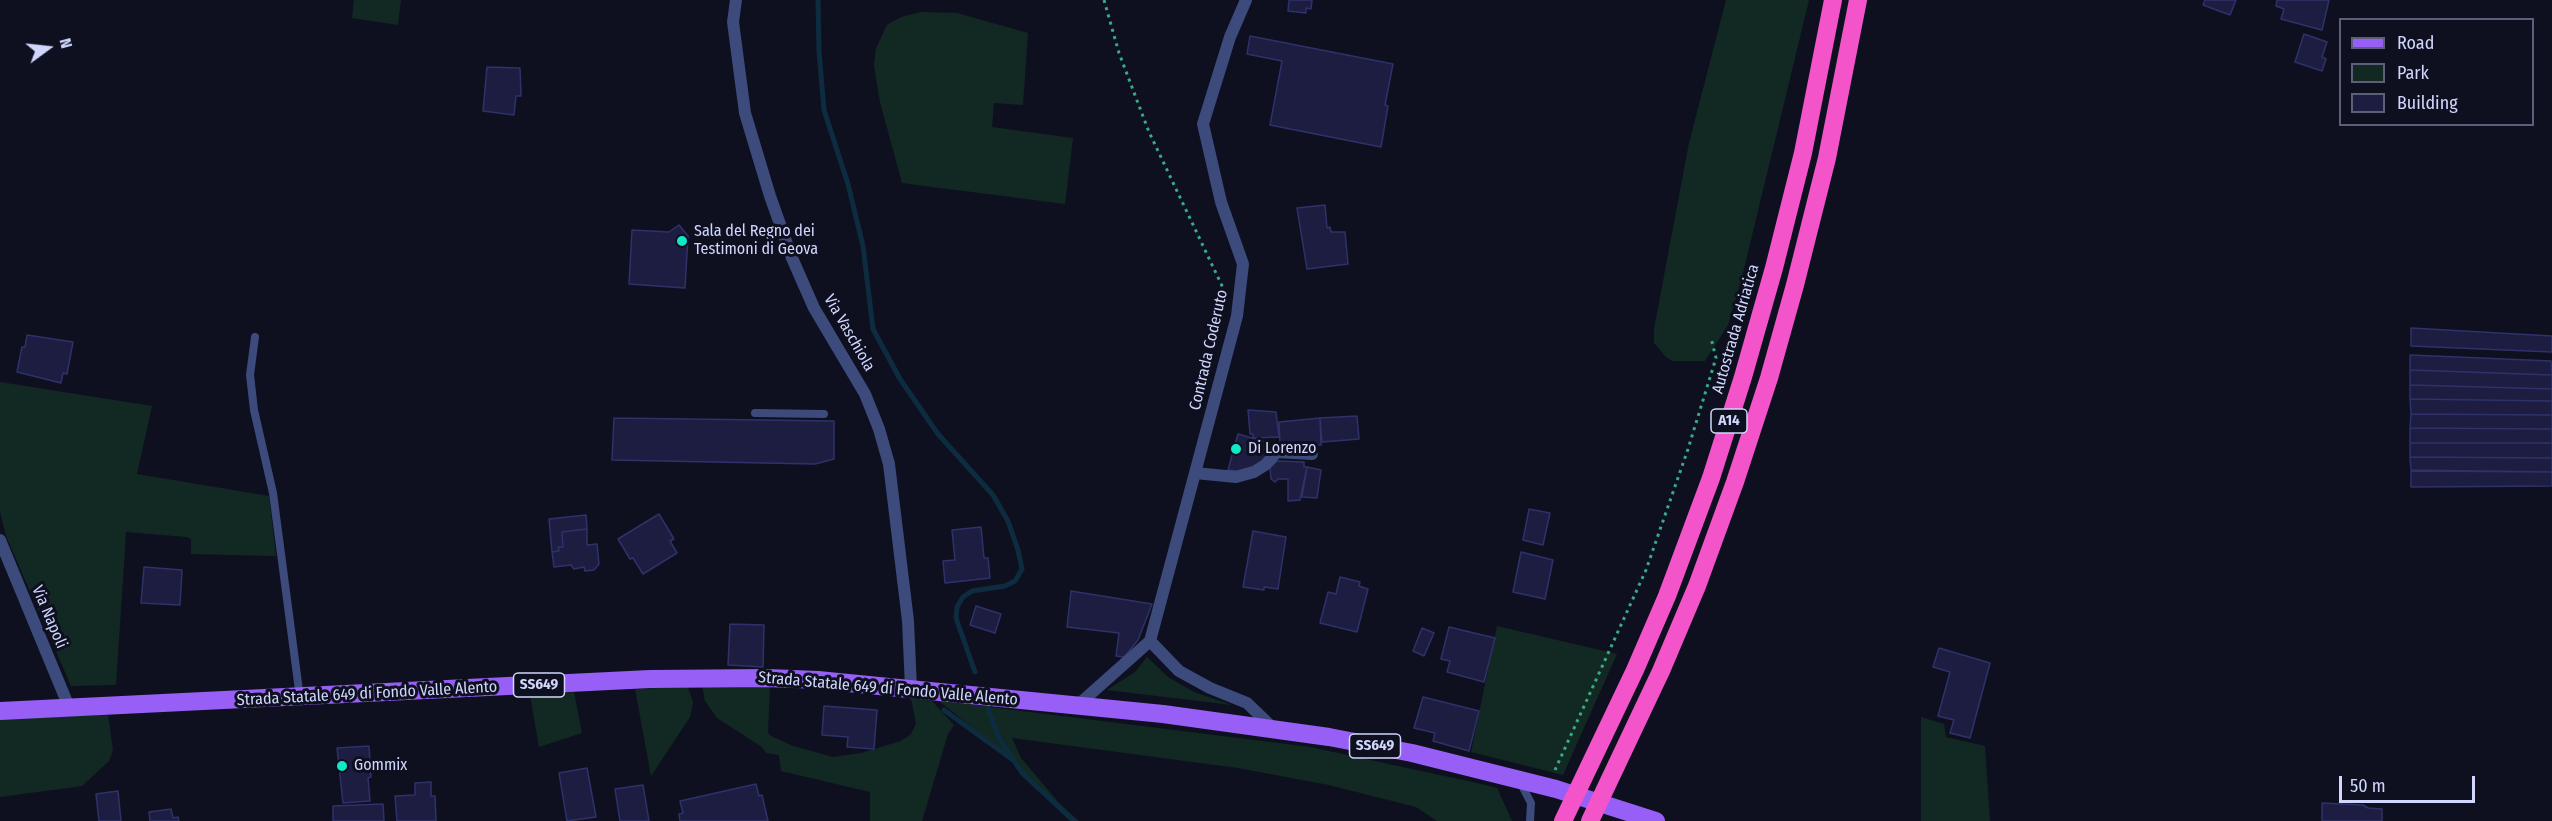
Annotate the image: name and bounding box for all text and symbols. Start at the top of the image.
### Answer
north arrow [18,18,78,78]
legend [2339,18,2534,126]
text: Road [2397,32,2434,54]
text: N [55,36,76,50]
text: Park [2397,62,2429,84]
text: Building [2397,92,2458,114]
place label: Sala del Regno dei Testimoni di Geova [694,222,818,260]
marker: Sala del Regno dei Testimoni di Geova [675,234,689,248]
street label: Autostrada Adriatica [1708,262,1764,396]
street label: Contrada Coderuto [1186,288,1232,412]
street label: Via Vaschiola [819,291,879,375]
road number: A14 [1711,409,1747,433]
place label: Di Lorenzo [1248,439,1316,459]
marker: Di Lorenzo [1229,442,1243,456]
street label: Via Napoli [27,583,71,651]
street label: Strada Statale 649 di Fondo Valle Alento [757,668,1019,710]
road number: SS649 [514,673,564,697]
street label: Strada Statale 649 di Fondo Valle Alento [236,678,498,710]
road number: SS649 [1350,734,1400,758]
place label: Gommix [354,756,407,776]
marker: Gommix [335,759,349,773]
scale bar [2342,764,2478,802]
text: 50 m [2350,775,2386,797]

